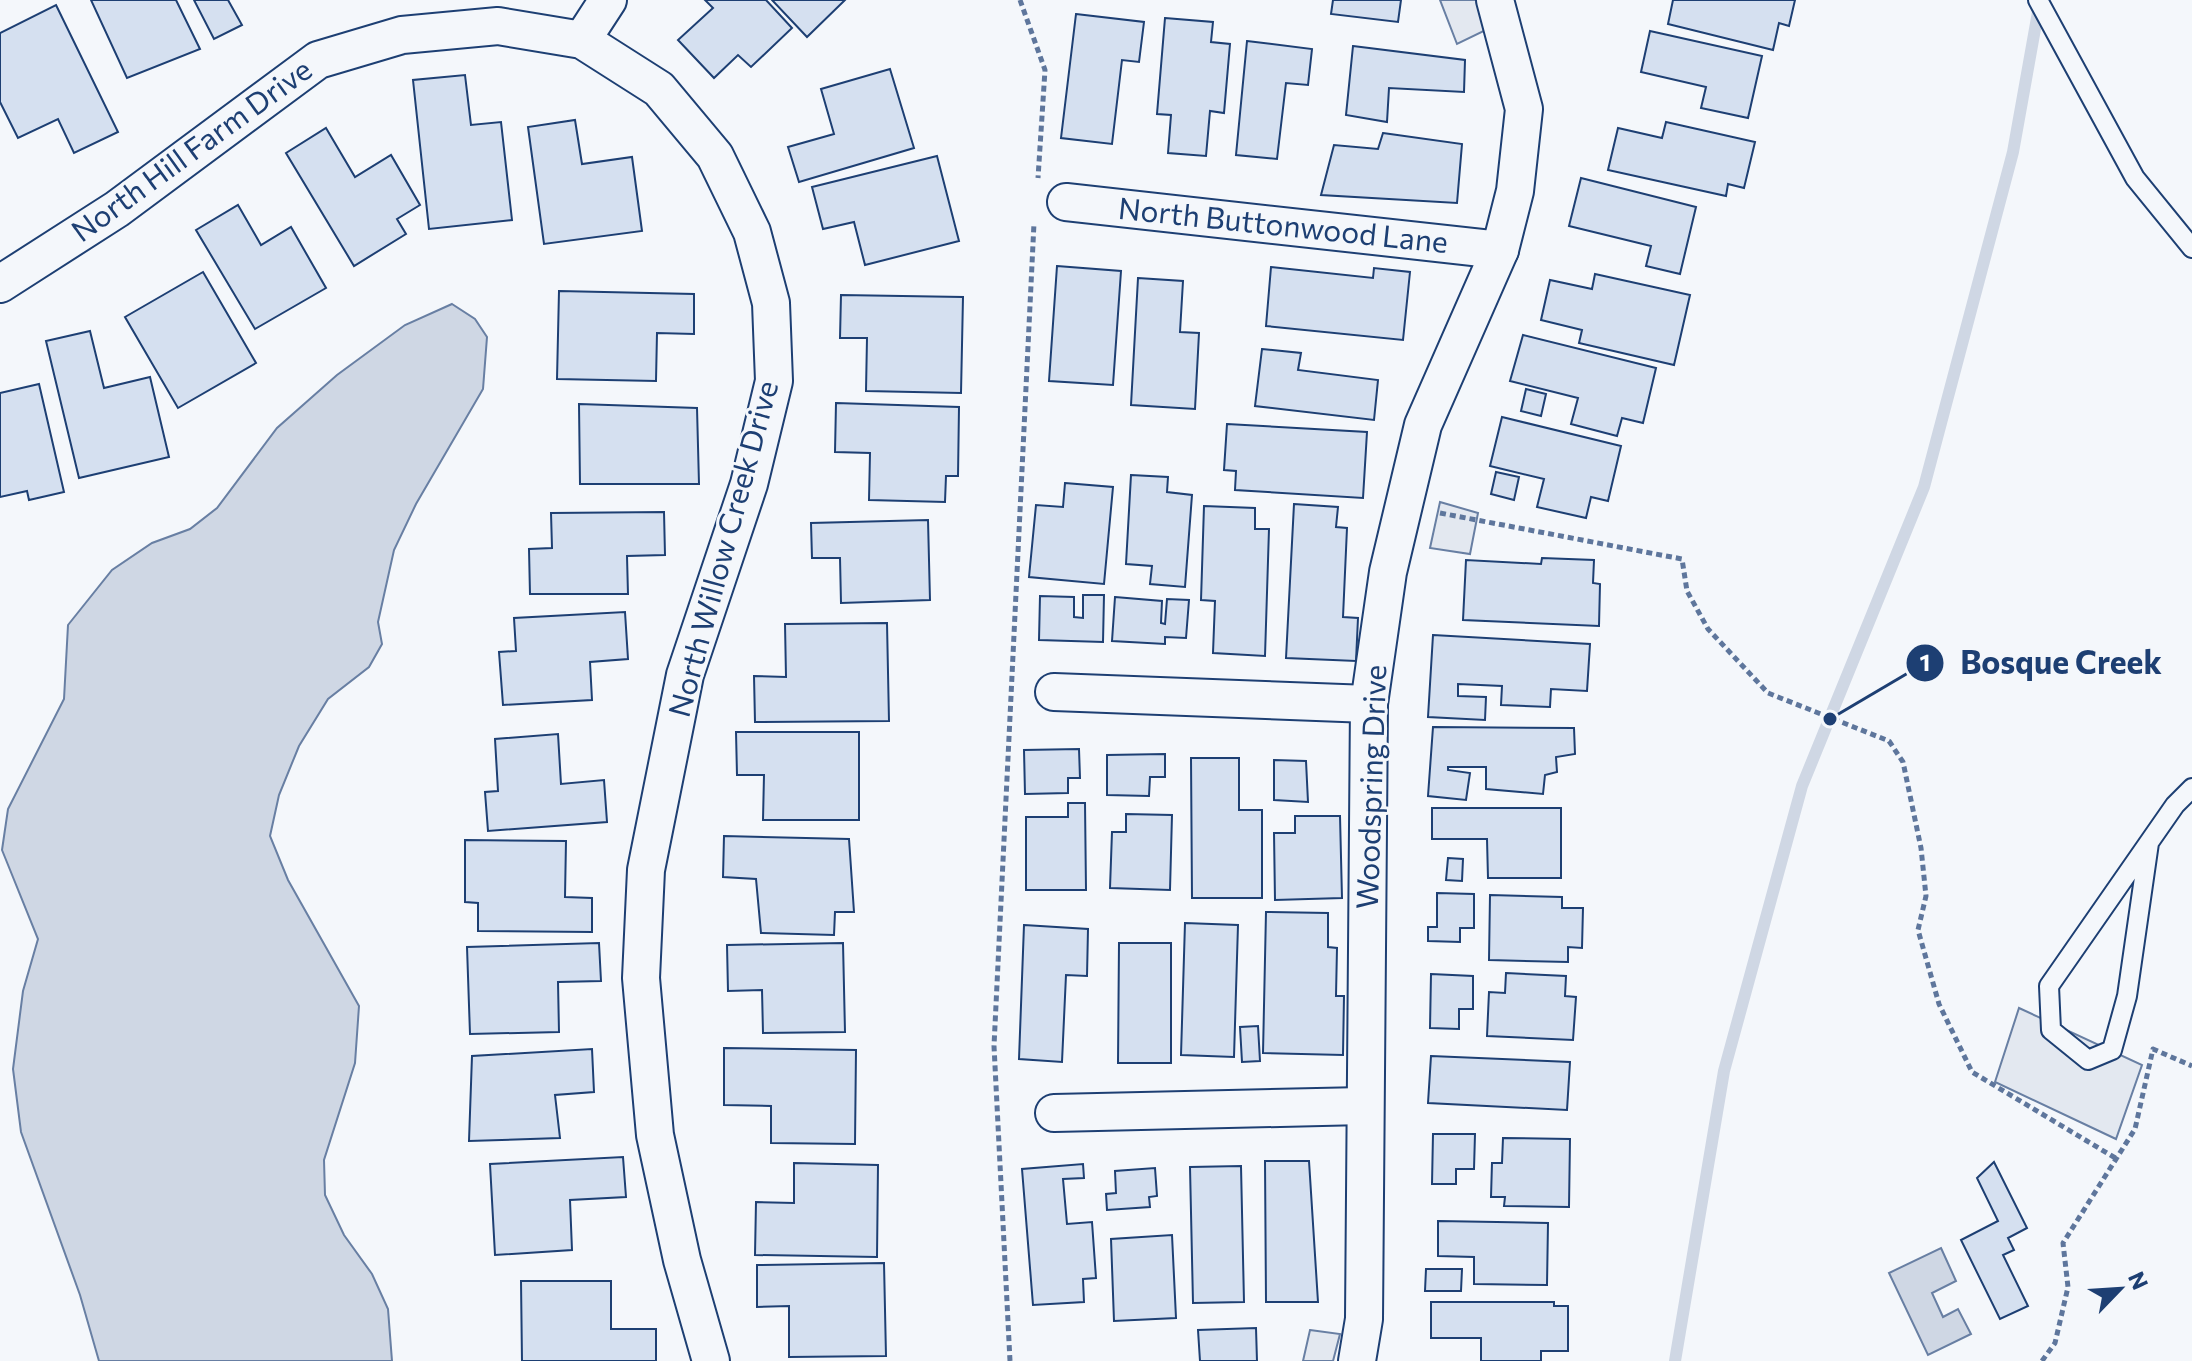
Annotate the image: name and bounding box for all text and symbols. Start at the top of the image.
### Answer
street label: North Hill Farm Drive [63,49,318,248]
street label: North Buttonwood Lane [1117,188,1450,259]
street label: North Willow Creek Drive [659,376,784,721]
callout: Bosque Creek [1905,635,2178,691]
text: Bosque Creek [1960,641,2162,681]
text: 1 [1920,647,1930,676]
street label: Woodspring Drive [1347,664,1392,910]
north arrow [2080,1249,2160,1329]
text: N [2123,1267,2154,1294]

